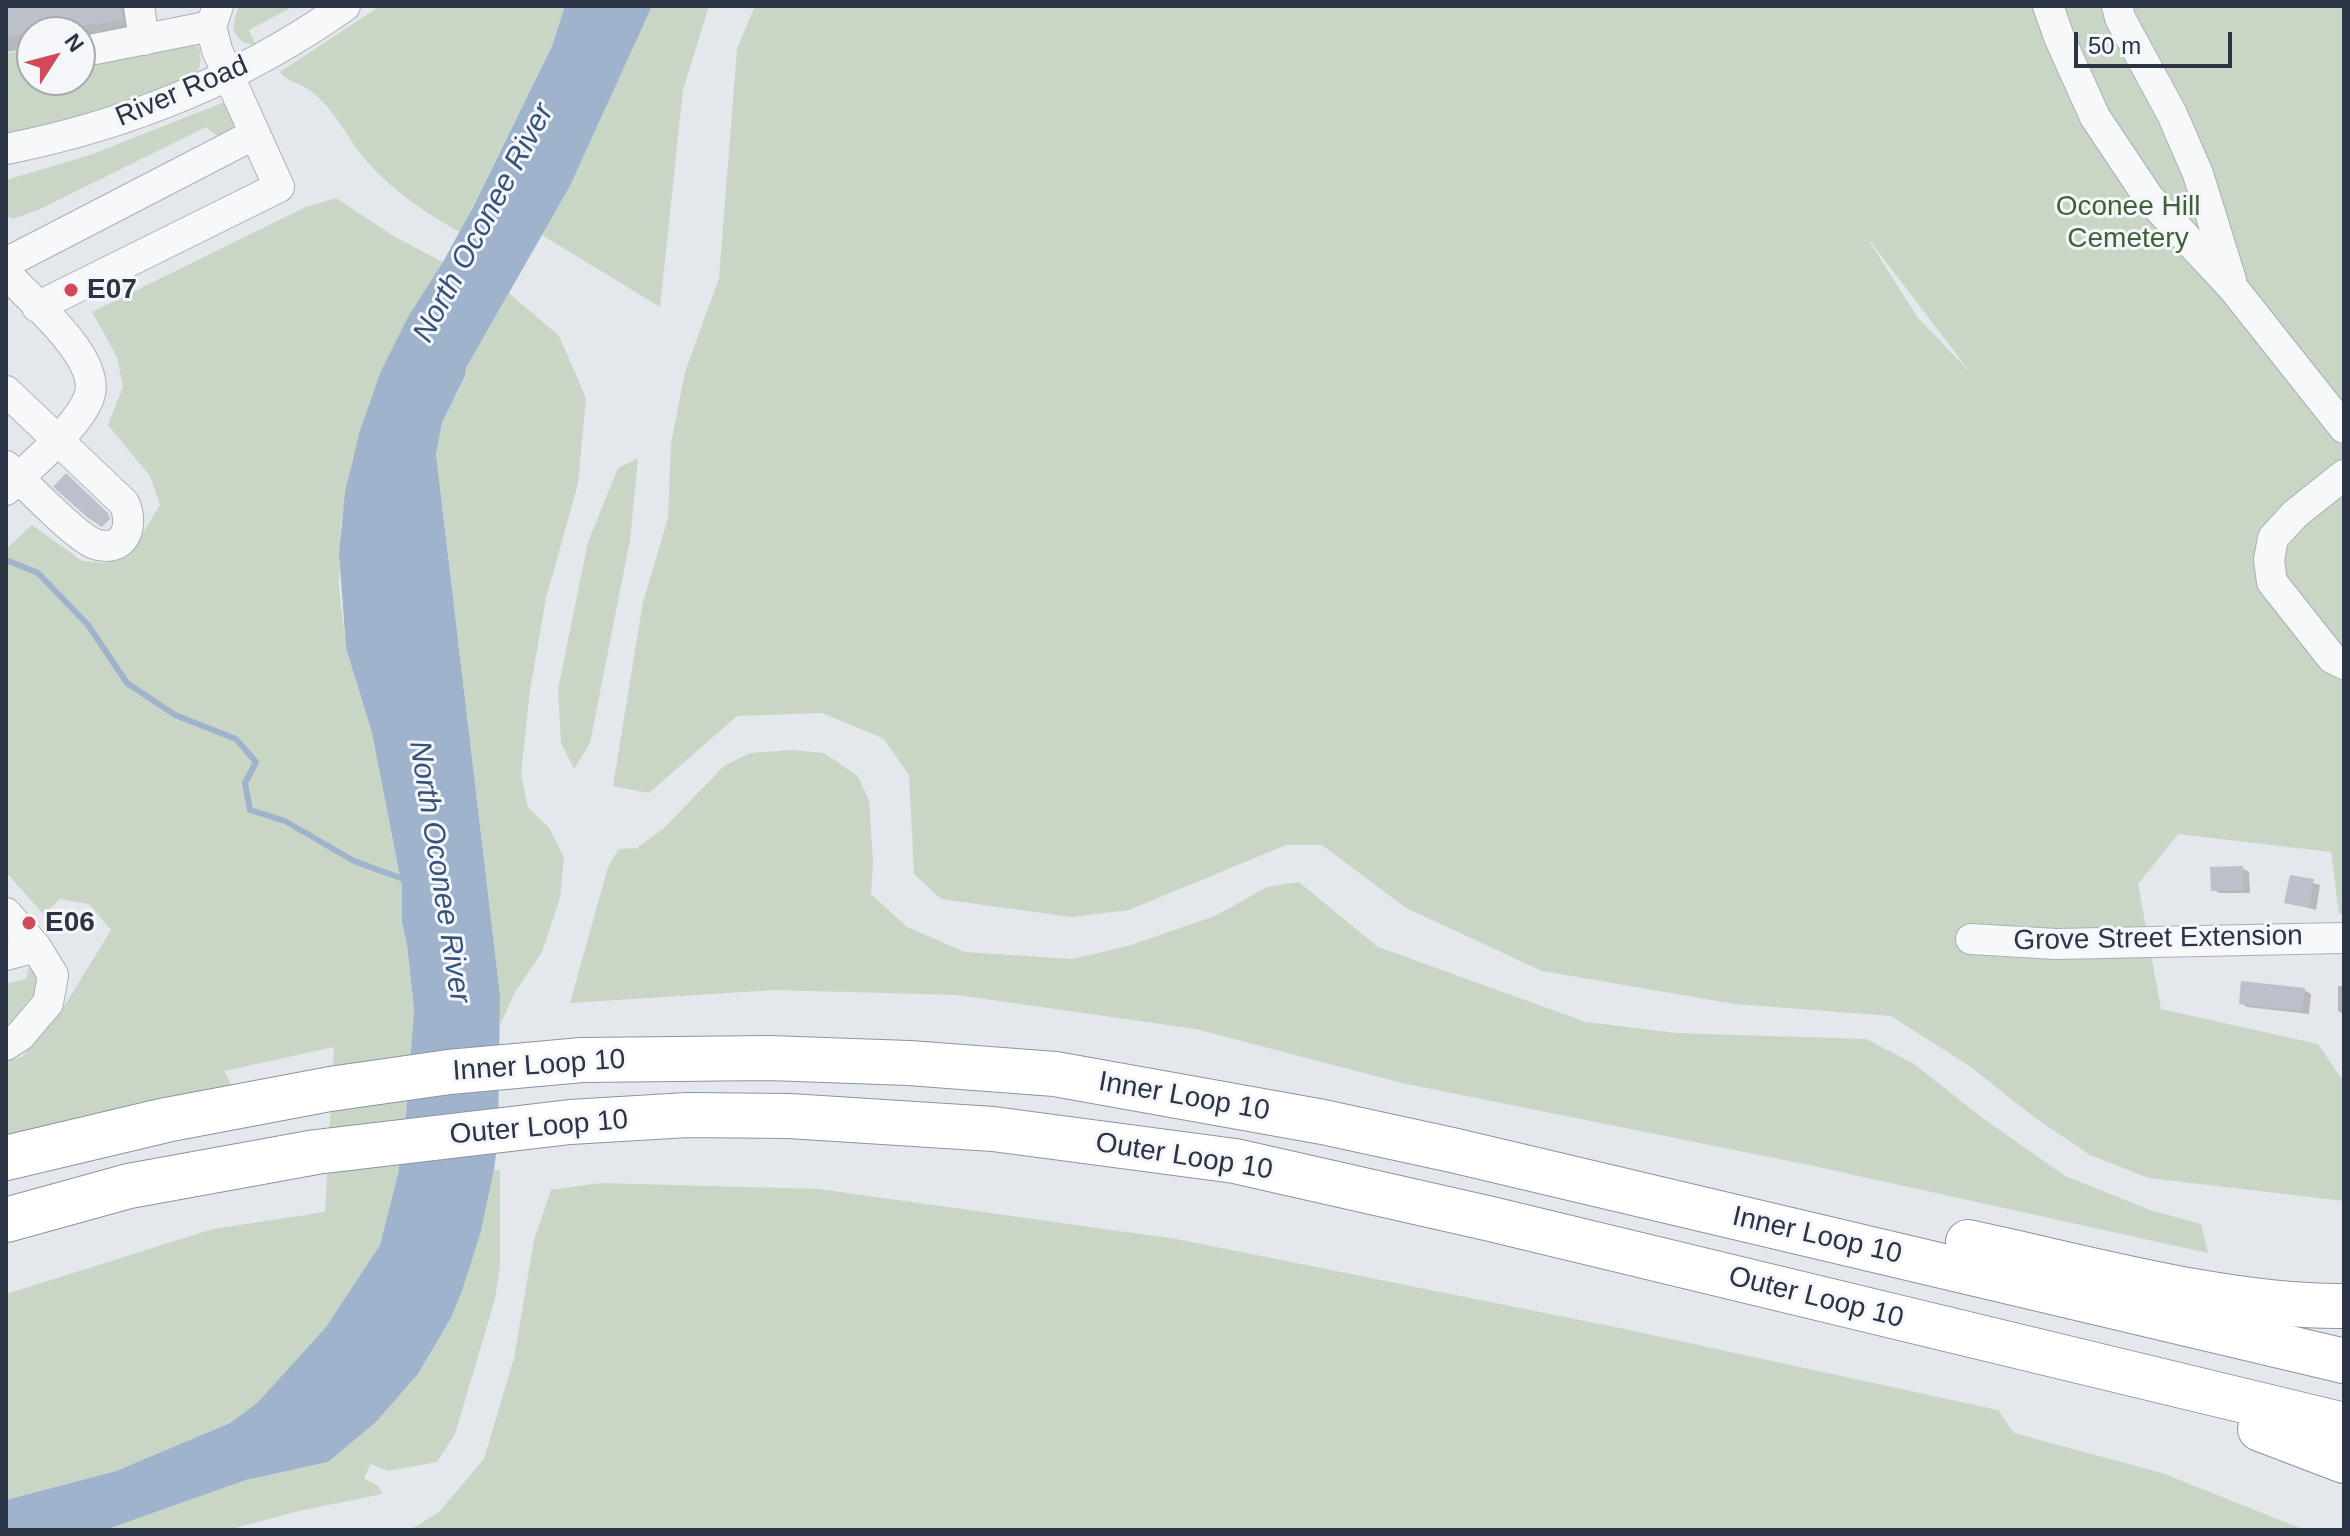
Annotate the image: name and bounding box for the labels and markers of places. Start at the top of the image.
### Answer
place label: E07 [87,273,137,307]
marker: E07 [62,281,80,299]
place label: E06 [45,906,95,940]
marker: E06 [20,914,38,932]

